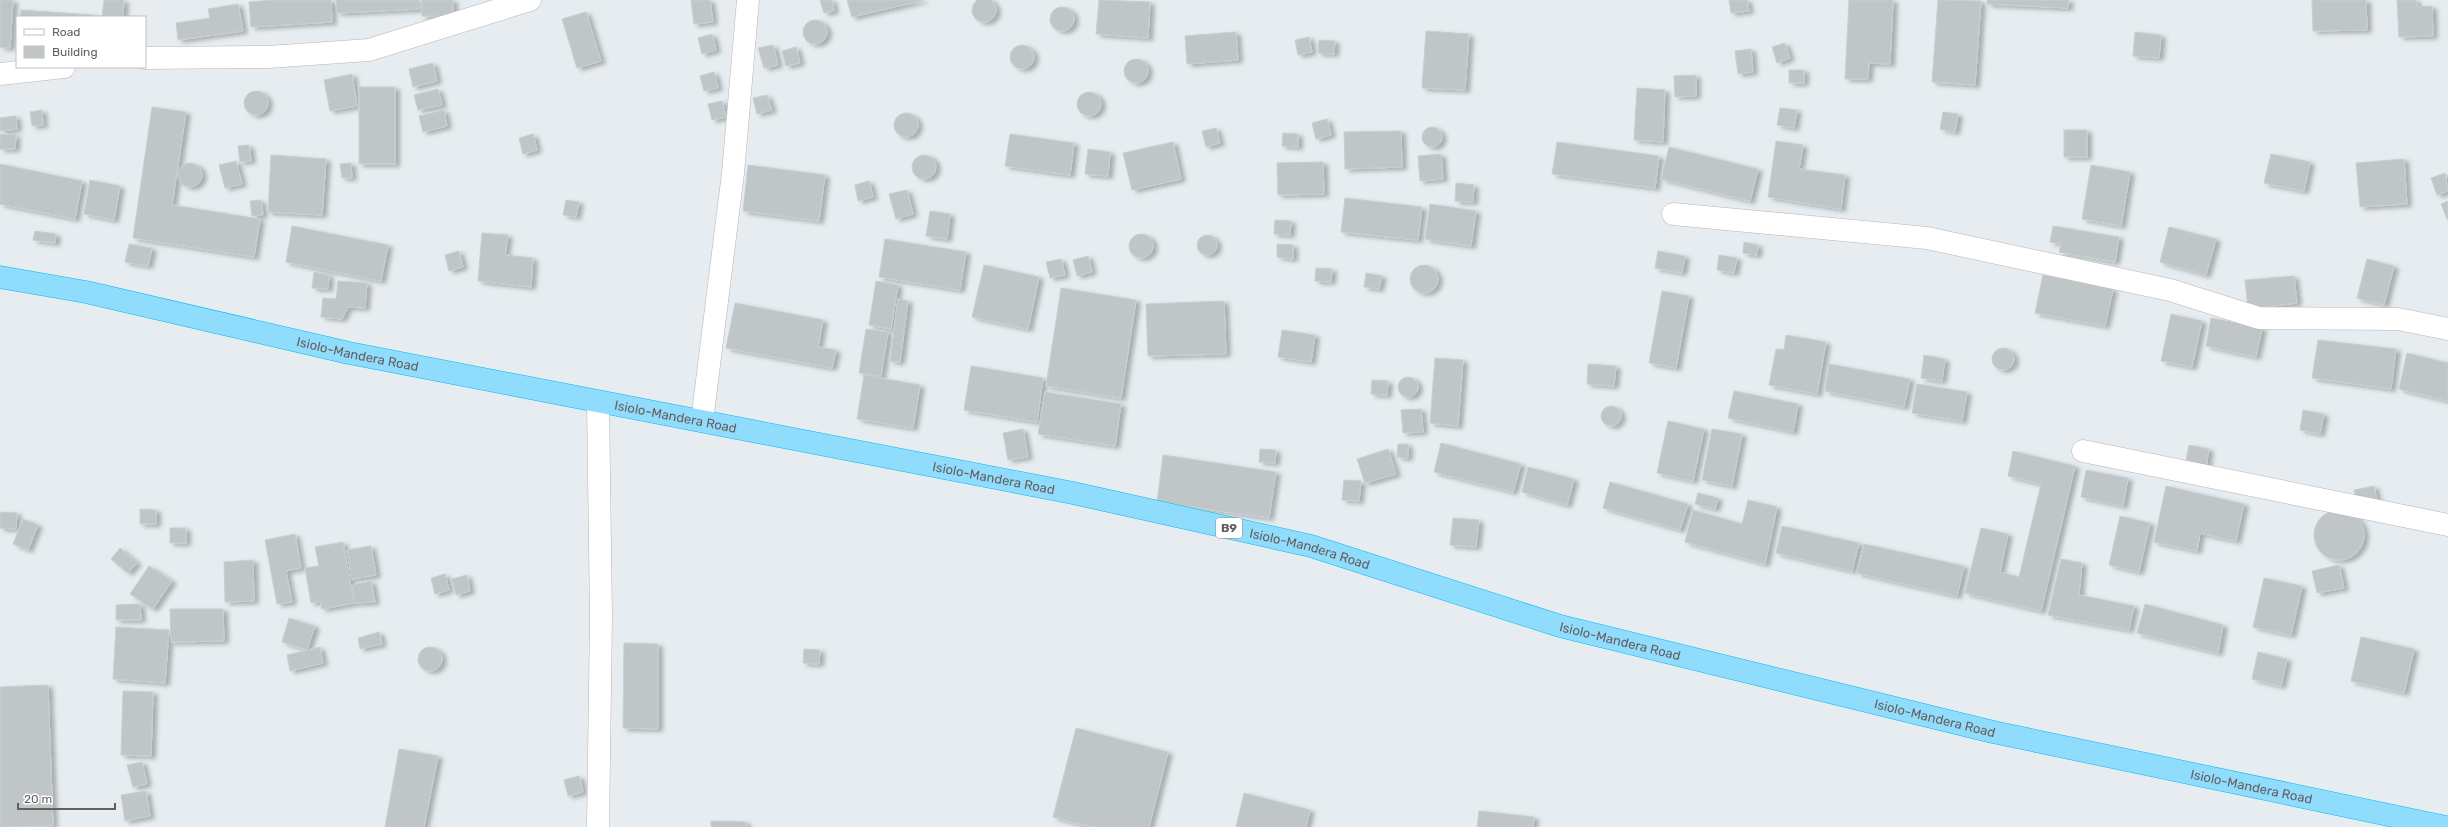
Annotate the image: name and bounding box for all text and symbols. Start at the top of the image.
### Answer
legend [16,16,146,68]
text: Road [52,25,80,39]
text: Building [52,45,98,59]
street label: Isiolo-Mandera Road [295,334,420,374]
street label: Isiolo-Mandera Road [613,397,738,435]
street label: Isiolo-Mandera Road [931,459,1056,497]
road number: B9 [1216,518,1242,538]
street label: Isiolo-Mandera Road [1248,525,1372,572]
street label: Isiolo-Mandera Road [1558,619,1682,663]
street label: Isiolo-Mandera Road [1873,696,1997,740]
street label: Isiolo-Mandera Road [2189,766,2314,806]
scale bar [18,785,115,811]
text: 20 m [24,792,52,806]

